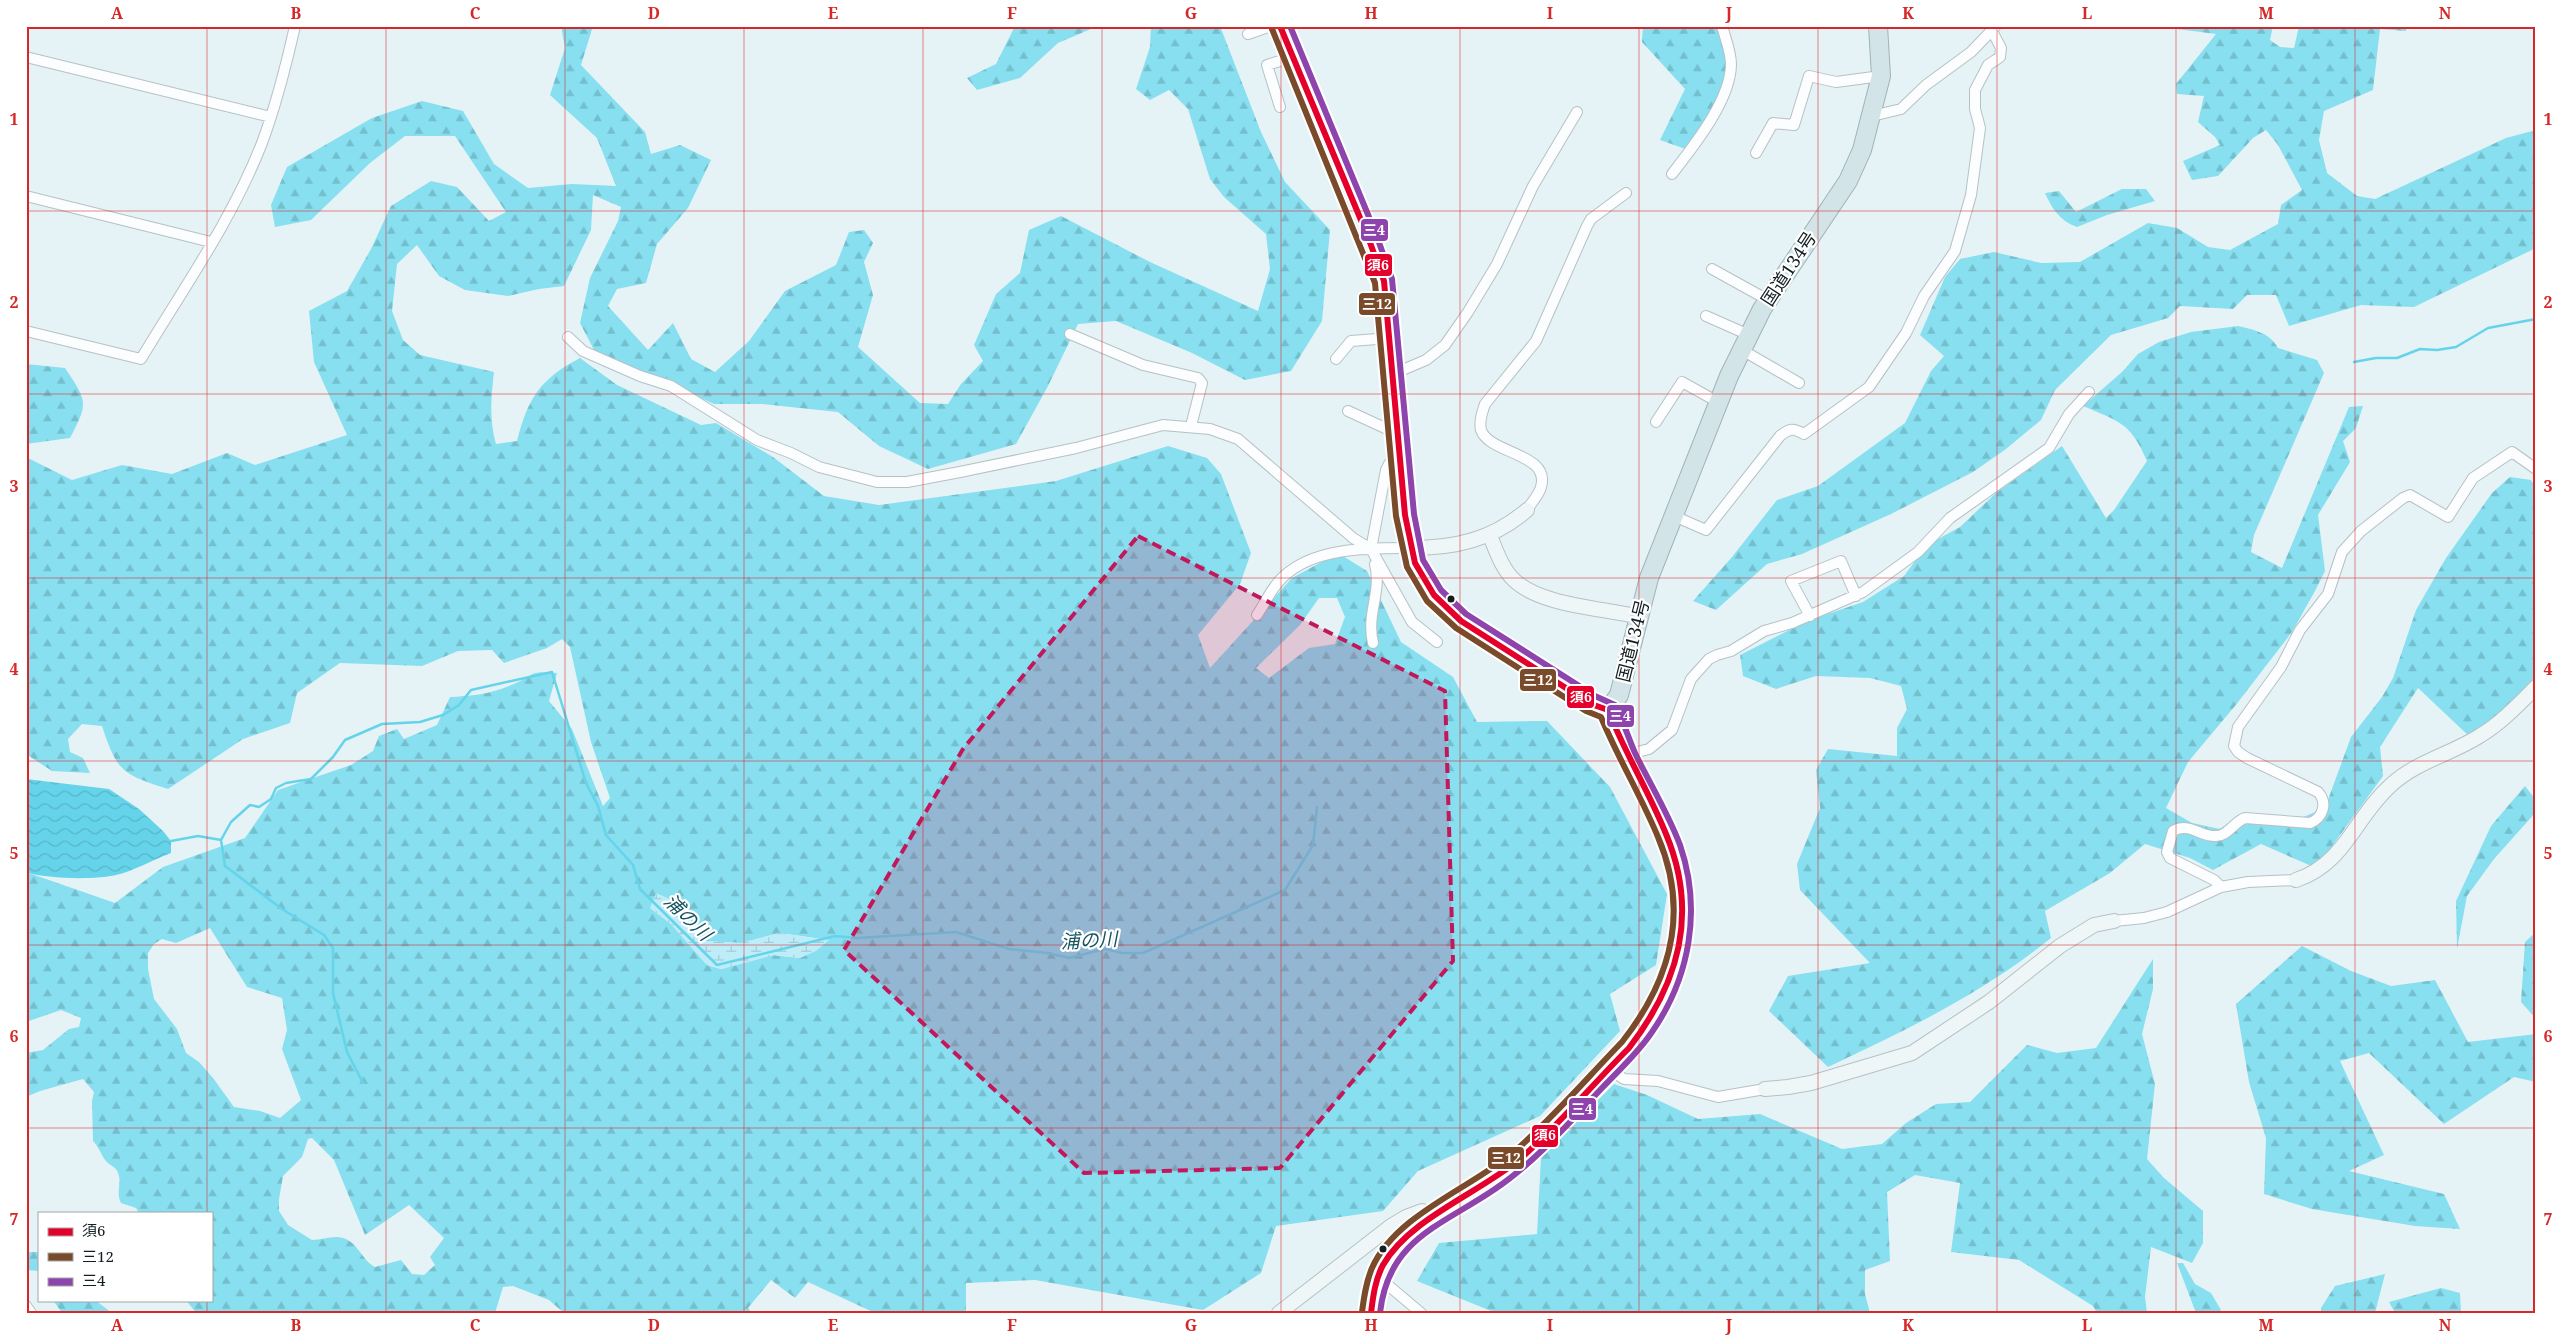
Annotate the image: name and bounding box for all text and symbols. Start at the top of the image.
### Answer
text: A [111,2,124,24]
text: B [291,2,302,24]
text: C [470,2,481,24]
text: D [648,2,660,24]
text: E [828,2,838,24]
text: F [1007,2,1017,24]
text: G [1185,2,1197,24]
text: H [1364,2,1378,24]
text: I [1547,2,1553,24]
text: J [1725,2,1733,24]
text: K [1902,2,1914,24]
text: L [2082,2,2092,24]
text: M [2258,2,2274,24]
text: N [2439,2,2452,24]
text: 1 [9,108,19,130]
text: 1 [2543,108,2553,130]
line badge: 三4 [1360,218,1389,242]
text: 三4 [1363,220,1385,239]
street label: 国道134号 [1755,227,1821,310]
line badge: 須6 [1364,253,1393,277]
text: 須6 [1367,255,1389,274]
text: 2 [9,291,19,313]
text: 2 [2543,291,2553,313]
line badge: 三12 [1358,292,1396,316]
text: 三12 [1362,294,1392,313]
text: 3 [9,475,19,497]
text: 3 [2543,475,2553,497]
unlabelled marker [1446,594,1456,604]
street label: 国道134号 [1610,597,1654,685]
text: 4 [9,658,19,680]
text: 4 [2543,658,2553,680]
line badge: 三12 [1519,668,1557,692]
text: 三12 [1523,670,1553,689]
line badge: 須6 [1566,685,1595,709]
text: 須6 [1570,687,1592,706]
line badge: 三4 [1606,704,1635,728]
text: 三4 [1609,706,1631,725]
text: 5 [9,842,19,864]
text: 5 [2543,842,2553,864]
water label: 浦の川 [658,888,719,948]
water label: 浦の川 [1060,925,1120,954]
text: 6 [9,1025,19,1047]
text: 6 [2543,1025,2553,1047]
line badge: 三4 [1568,1097,1597,1121]
text: 三4 [1571,1099,1593,1118]
line badge: 須6 [1531,1124,1559,1148]
text: 須6 [1534,1125,1556,1144]
line badge: 三12 [1487,1146,1525,1170]
text: 三12 [1491,1148,1521,1167]
text: 7 [9,1208,19,1230]
text: 7 [2543,1208,2553,1230]
legend [38,1212,212,1302]
text: 須6 [82,1220,105,1240]
unlabelled marker [1378,1244,1388,1254]
text: 三12 [82,1246,114,1266]
text: 三4 [82,1270,106,1290]
text: A [111,1314,124,1336]
text: B [291,1314,302,1336]
text: C [470,1314,481,1336]
text: D [648,1314,660,1336]
text: E [828,1314,838,1336]
text: F [1007,1314,1017,1336]
text: G [1185,1314,1197,1336]
text: H [1364,1314,1378,1336]
text: I [1547,1314,1553,1336]
text: J [1725,1314,1733,1336]
text: K [1902,1314,1914,1336]
text: L [2082,1314,2092,1336]
text: M [2258,1314,2274,1336]
text: N [2439,1314,2452,1336]

